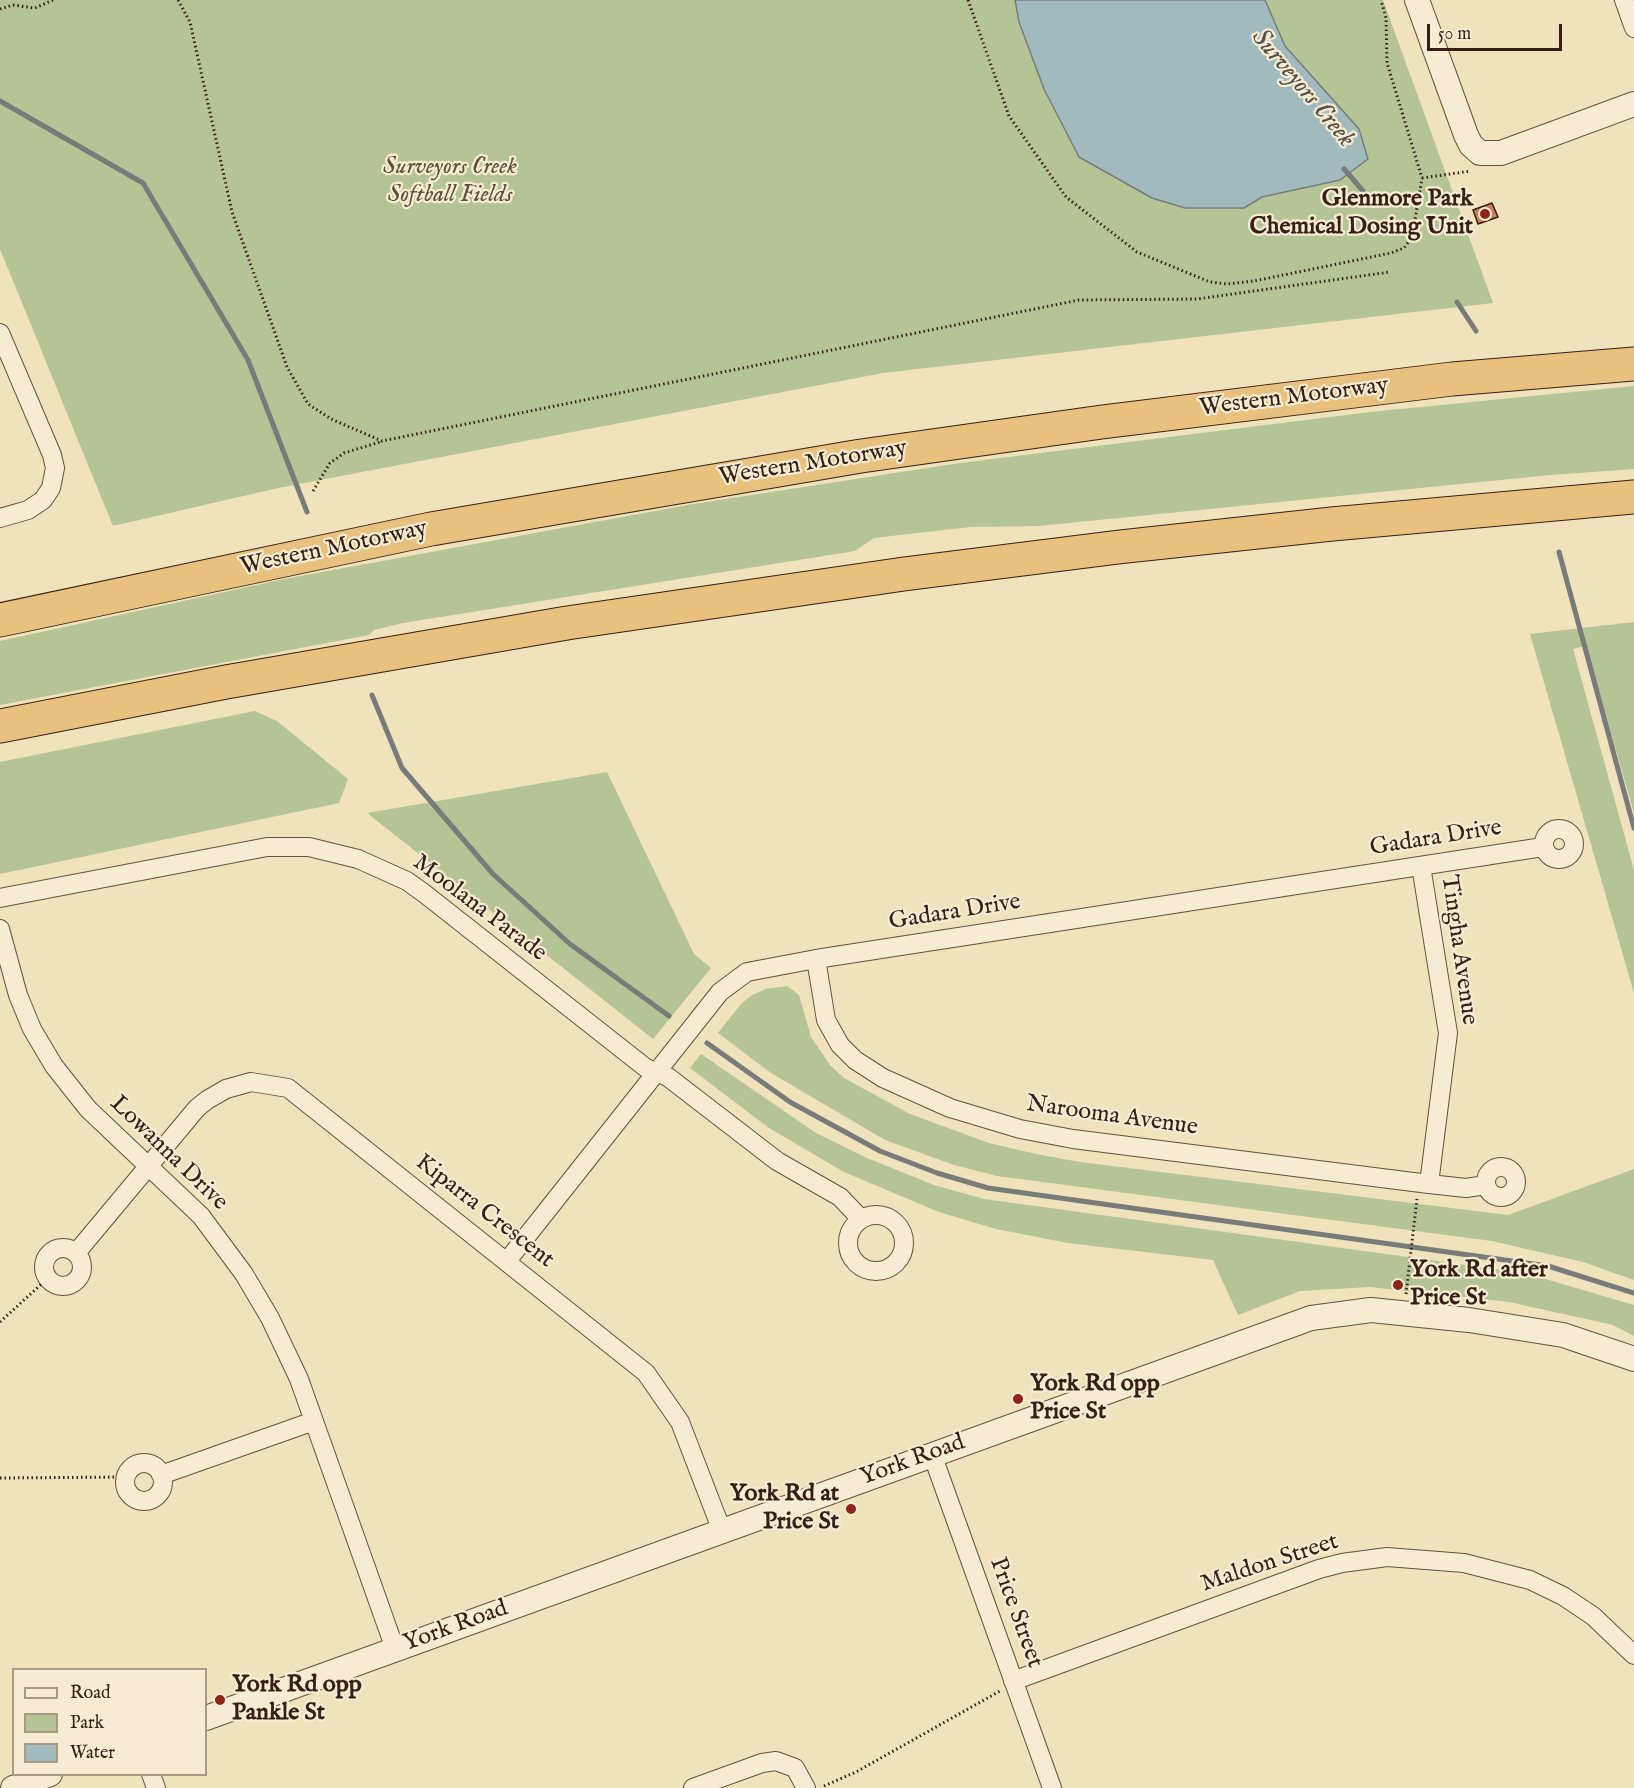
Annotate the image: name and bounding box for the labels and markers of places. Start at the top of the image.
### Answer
place label: Glenmore Park Chemical Dosing Unit [1250,186,1473,242]
marker: Glenmore Park Chemical Dosing Unit [1478,207,1492,221]
place label: York Rd after Price St [1410,1257,1548,1313]
marker: York Rd after Price St [1391,1278,1405,1292]
place label: York Rd opp Price St [1030,1371,1160,1427]
marker: York Rd opp Price St [1011,1392,1025,1406]
place label: York Rd at Price St [730,1481,839,1537]
marker: York Rd at Price St [844,1502,858,1516]
place label: York Rd opp Pankle St [232,1672,362,1728]
marker: York Rd opp Pankle St [213,1693,227,1707]

